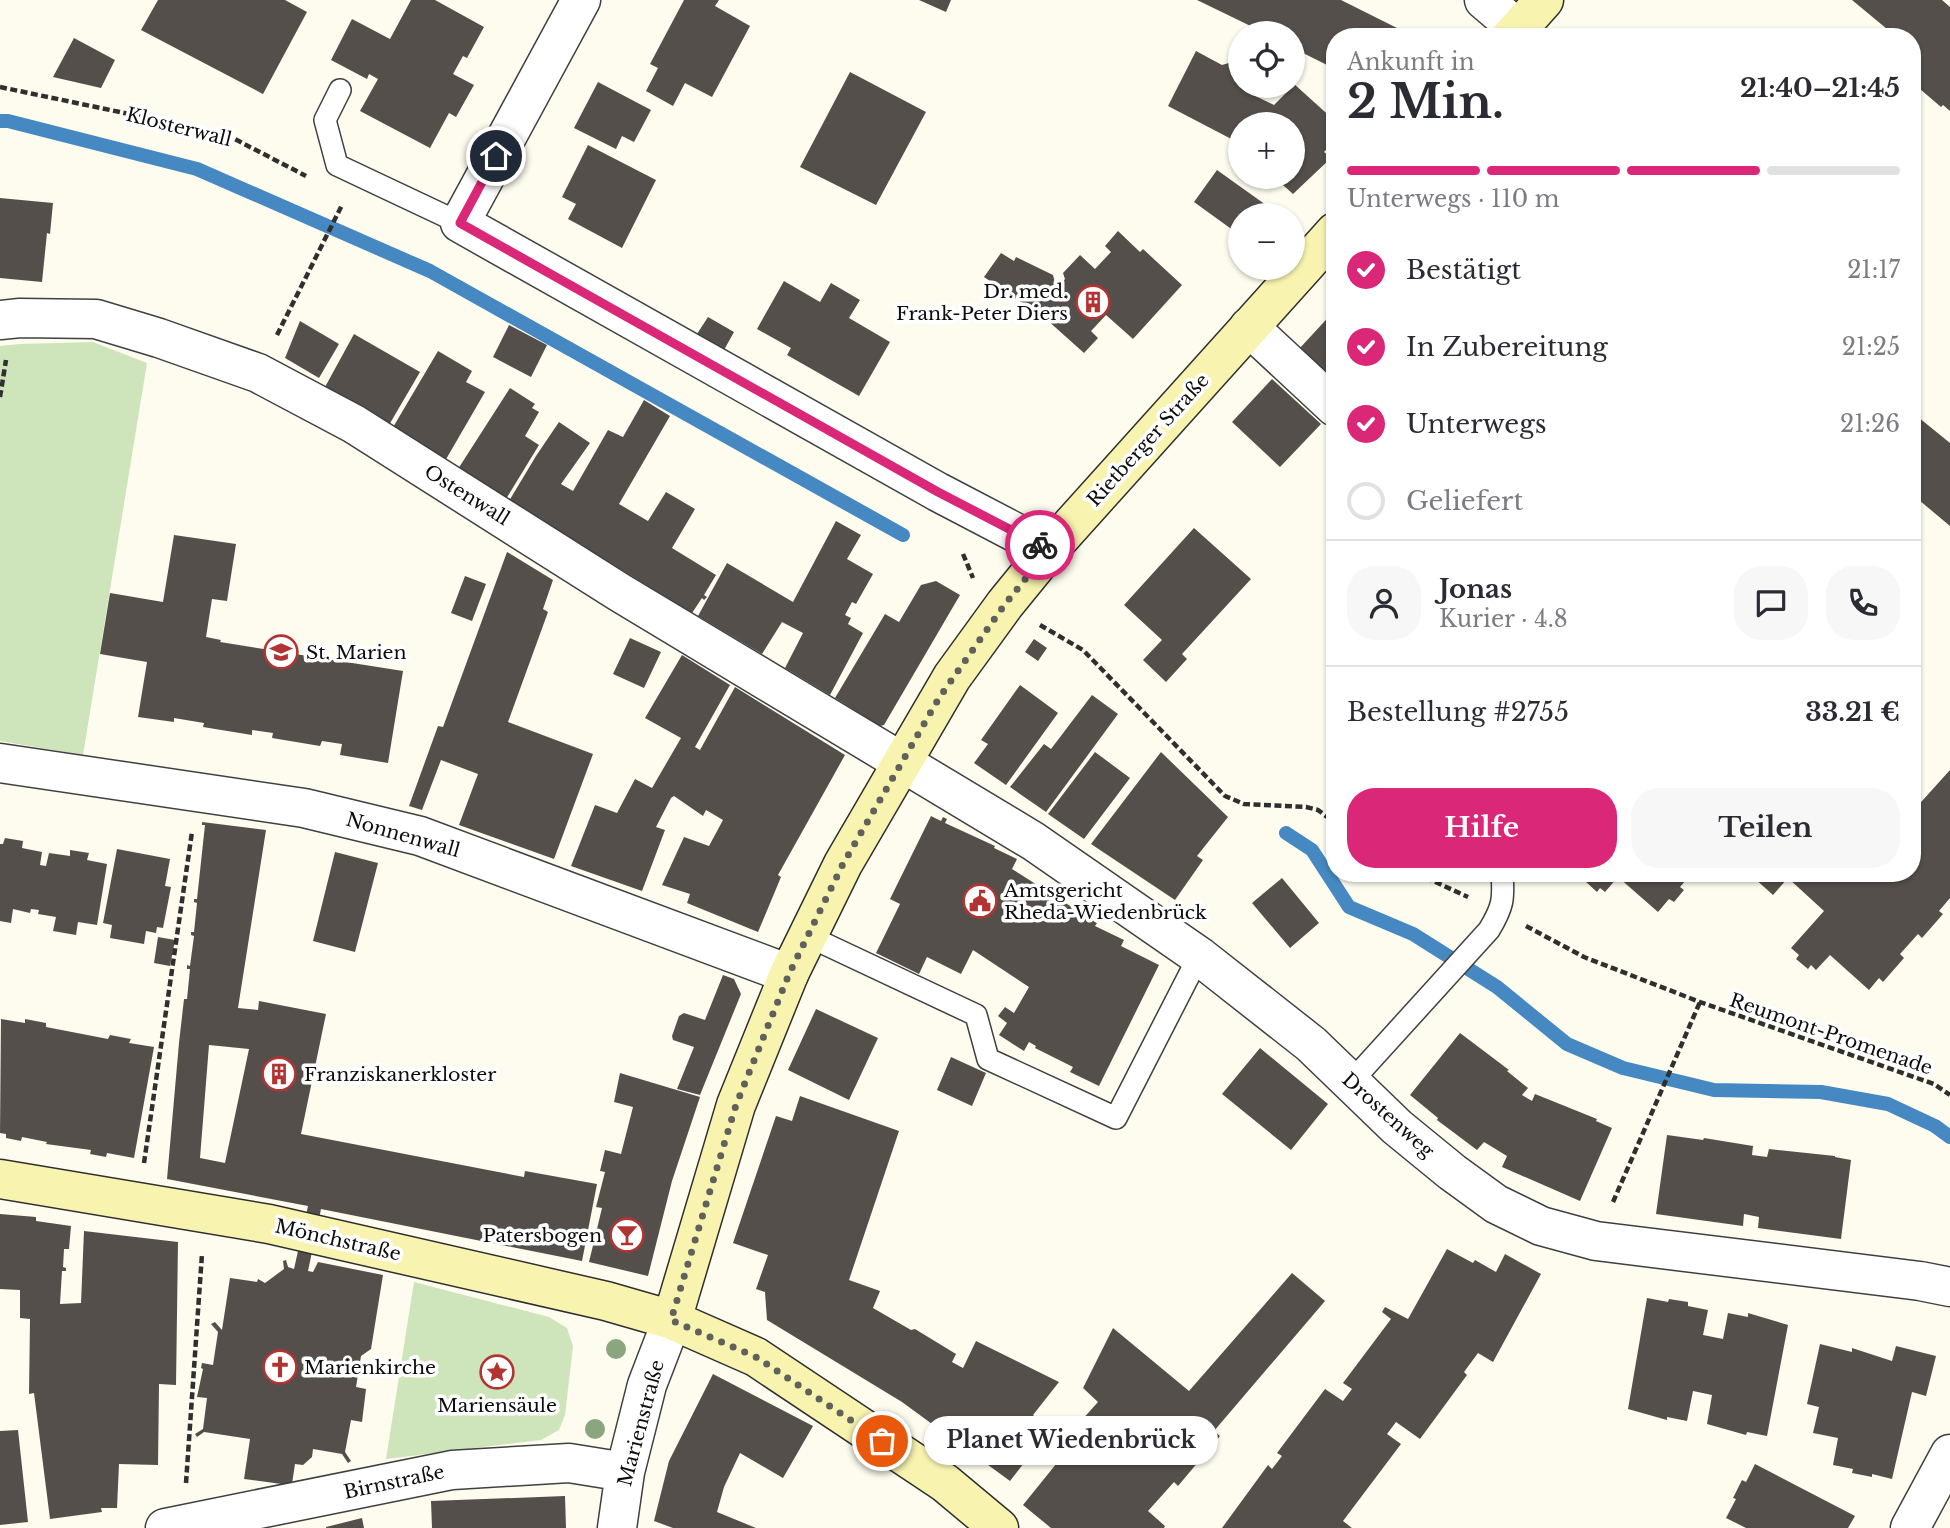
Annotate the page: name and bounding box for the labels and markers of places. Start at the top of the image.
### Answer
pin [466,126,526,186]
place label: Dr. med. Frank-Peter Diers [896,280,1068,325]
building icon: Dr. med. Frank-Peter Diers [1074,283,1112,321]
school or university icon: St. Marien [262,633,300,671]
place label: St. Marien [306,641,407,664]
place label: Amtsgericht Rheda-Wiedenbrück [1003,879,1207,924]
public building icon: Amtsgericht Rheda-Wiedenbrück [961,882,999,920]
building icon: Franziskanerkloster [260,1055,298,1093]
place label: Franziskanerkloster [304,1063,496,1086]
bar icon: Patersbogen [608,1216,646,1254]
place label: Patersbogen [483,1224,602,1247]
church icon: Marienkirche [261,1348,299,1386]
place icon: Mariensäule [478,1353,516,1391]
place label: Marienkirche [304,1356,436,1379]
place label: Mariensäule [437,1394,557,1417]
pin [852,1411,912,1471]
callout: Planet Wiedenbrück [924,1416,1218,1466]

